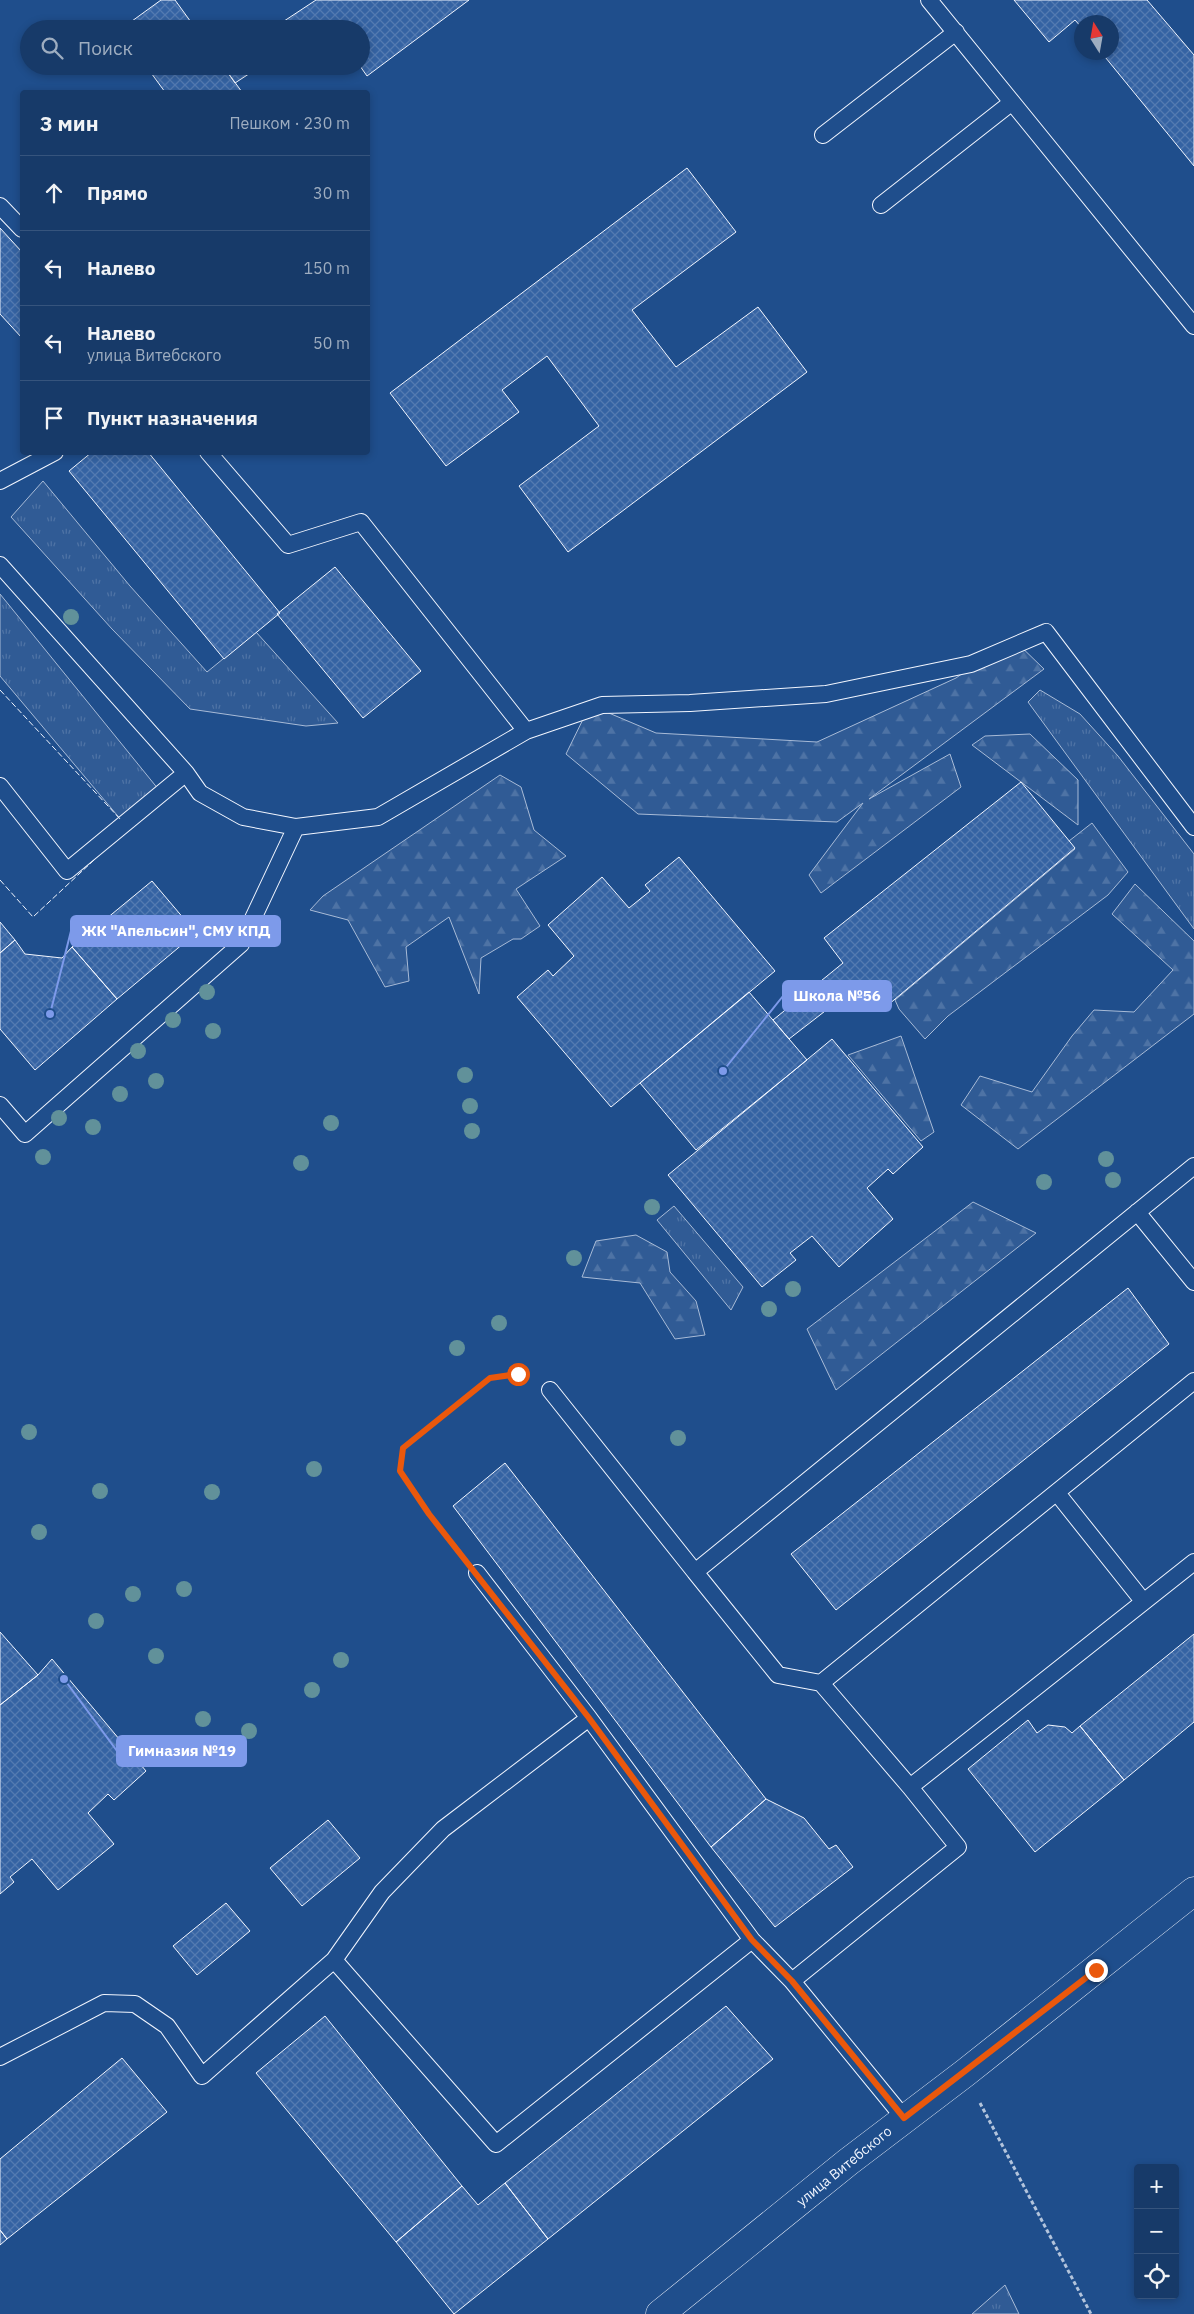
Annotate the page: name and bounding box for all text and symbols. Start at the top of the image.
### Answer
north arrow [1074,15,1119,60]
search box [20,20,370,75]
icon: search [38,34,66,62]
text: Поиск [78,36,133,60]
text: 3 мин [40,109,99,137]
text: Пешком · 230 m [229,113,350,133]
icon: ahead [40,179,68,207]
text: Прямо [87,181,148,205]
text: 30 m [313,183,350,203]
icon: left [40,254,68,282]
text: Налево [87,256,156,280]
text: 150 m [303,258,350,278]
text: Налево [87,321,156,345]
icon: left [40,329,68,357]
text: 50 m [313,333,350,353]
text: улица Витебского [87,345,221,365]
icon: arrive [40,404,68,432]
text: Пункт назначения [87,406,258,430]
callout: ЖК "Апельсин", СМУ КПД [71,916,280,946]
text: ЖК "Апельсин", СМУ КПД [81,921,271,940]
callout: Школа №56 [783,981,891,1011]
text: Школа №56 [793,986,881,1005]
route start [507,1363,530,1386]
callout: Гимназия №19 [117,1736,246,1766]
text: Гимназия №19 [128,1741,236,1760]
route end [1085,1959,1108,1982]
street label: улица Витебского [793,2122,895,2210]
map controls [1134,2164,1179,2299]
button: + [1134,2164,1179,2209]
button: − [1134,2209,1179,2254]
button: locate [1134,2254,1179,2299]

